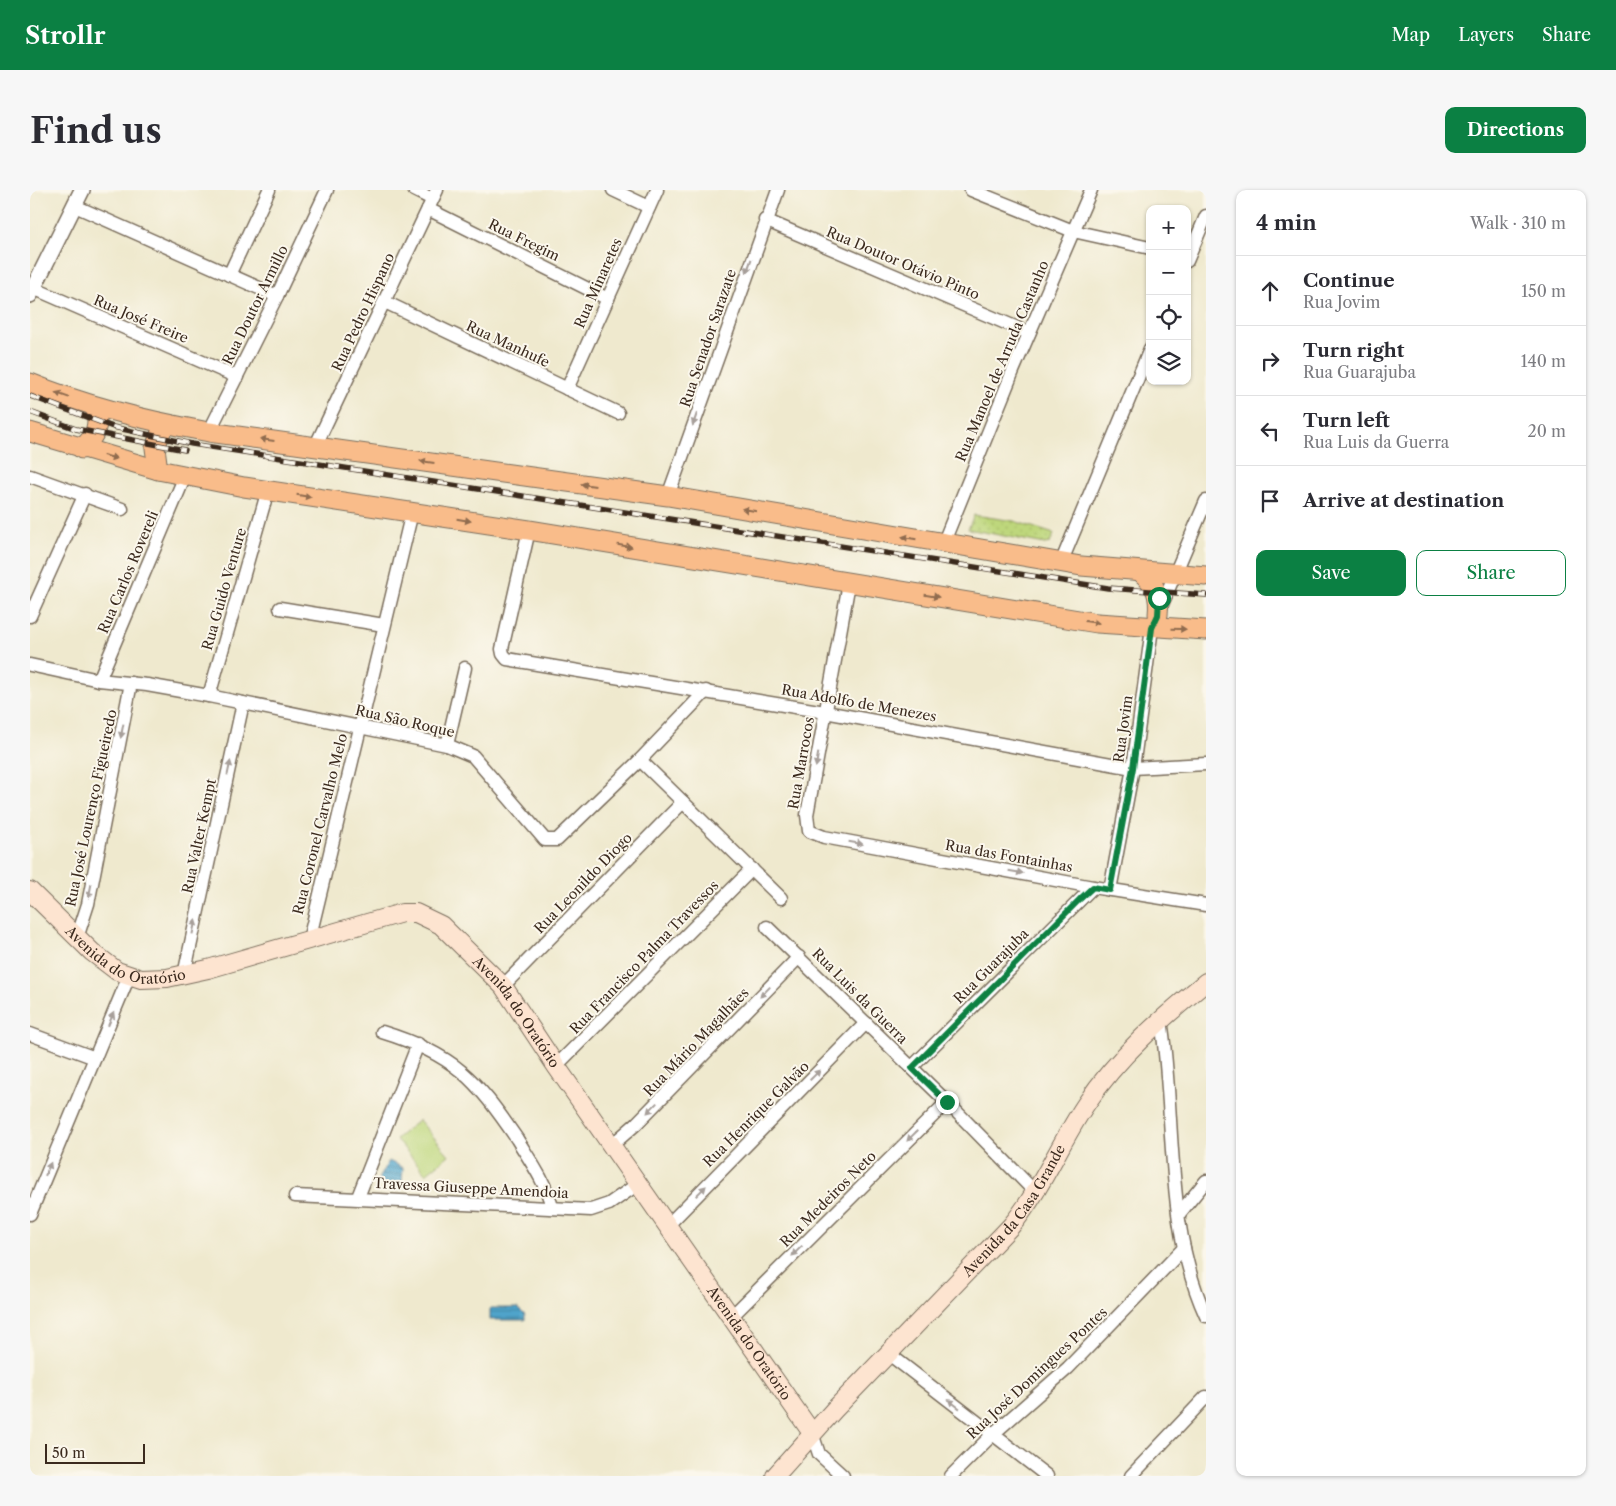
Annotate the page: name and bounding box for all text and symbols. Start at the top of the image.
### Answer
text: Strollr [25,21,105,50]
text: Map [1392,24,1430,46]
text: Layers [1458,24,1514,46]
text: Share [1542,24,1591,46]
button: Directions [1445,107,1586,153]
text: Find us [30,109,162,152]
map controls [1146,205,1191,385]
button: + [1146,205,1191,250]
text: 4 min [1256,210,1317,235]
text: Walk · 310 m [1470,213,1566,233]
street label: Rua Fregim [485,215,563,265]
street label: Rua Doutor Otávio Pinto [824,223,982,303]
street label: Rua Minaretes [570,235,626,331]
street label: Rua Doutor Armillo [218,242,292,368]
street label: Rua Pedro Hispano [328,250,398,374]
button: − [1146,250,1191,295]
one-way arrow [745,258,752,273]
street label: Rua Manoel de Arruda Castanho [951,258,1053,464]
street label: Rua Senador Sarazate [676,266,740,409]
text: Continue [1303,269,1395,292]
icon: ahead [1256,277,1284,305]
text: 150 m [1521,281,1566,301]
street label: Rua José Freire [91,291,191,347]
text: Rua Jovim [1303,292,1380,312]
button: locate [1146,295,1191,340]
street label: Rua Manhufe [463,317,553,371]
text: Turn right [1303,339,1404,362]
button: layers [1146,340,1191,385]
icon: right [1256,347,1284,375]
text: 140 m [1521,351,1566,371]
text: Rua Guarajuba [1303,362,1416,382]
one-way arrow [55,391,70,398]
text: Turn left [1303,409,1390,432]
one-way arrow [691,412,699,427]
icon: left [1256,417,1284,445]
text: 20 m [1527,421,1566,441]
text: Rua Luis da Guerra [1303,432,1449,452]
one-way arrow [258,436,274,444]
one-way arrow [103,453,118,461]
one-way arrow [419,458,435,466]
one-way arrow [580,481,596,489]
icon: arrive [1256,487,1284,515]
text: Arrive at destination [1303,489,1504,512]
one-way arrow [296,492,312,500]
one-way arrow [740,506,756,514]
street label: Rua Carlos Rovereli [94,508,162,636]
one-way arrow [457,516,473,524]
street label: Rua Guido Venture [198,525,250,652]
one-way arrow [901,533,917,541]
one-way arrow [617,542,633,550]
button: Save [1256,550,1406,596]
button: Share [1416,550,1566,596]
route start [1148,587,1171,610]
one-way arrow [924,592,940,600]
one-way arrow [1085,618,1101,626]
one-way arrow [1171,626,1187,634]
street label: Rua Adolfo de Menezes [780,680,938,726]
street label: Rua Jovim [1109,694,1137,764]
street label: Rua São Roque [354,701,457,741]
street label: Rua José Lourenço Figueiredo [61,708,121,908]
street label: Rua Marrocos [784,715,818,811]
one-way arrow [118,724,126,739]
street label: Rua Coronel Carvalho Melo [289,731,351,917]
one-way arrow [812,752,820,768]
one-way arrow [225,760,233,776]
street label: Rua Valter Kempt [178,777,220,895]
street label: Rua Leonildo Diogo [530,829,636,937]
street label: Rua das Fontainhas [944,836,1074,876]
one-way arrow [848,840,864,848]
one-way arrow [1008,869,1024,877]
street label: Rua Francisco Palma Travessos [566,876,722,1038]
one-way arrow [86,883,94,899]
one-way arrow [190,920,198,935]
street label: Avenida do Oratório [61,921,187,988]
street label: Rua Guarajuba [950,924,1033,1007]
street label: Rua Luis da Guerra [808,944,912,1048]
street label: Avenida do Oratório [468,952,564,1071]
street label: Rua Mário Magalhães [639,984,753,1100]
one-way arrow [759,986,771,998]
one-way arrow [107,1011,115,1026]
street label: Rua Henrique Galvão [699,1057,813,1171]
one-way arrow [809,1069,821,1081]
route end [936,1091,959,1114]
one-way arrow [646,1102,658,1114]
one-way arrow [906,1130,918,1142]
street label: Avenida da Casa Grande [958,1141,1069,1281]
street label: Rua Medeiros Neto [776,1147,880,1251]
one-way arrow [45,1162,53,1176]
street label: Travessa Giuseppe Amendoia [373,1174,570,1202]
one-way arrow [695,1185,707,1197]
one-way arrow [791,1245,803,1257]
street label: Avenida do Oratório [703,1282,795,1404]
street label: Rua José Domingues Pontes [963,1303,1111,1443]
one-way arrow [948,1399,961,1410]
scale bar [45,1441,145,1464]
text: 50 m [52,1444,85,1462]

